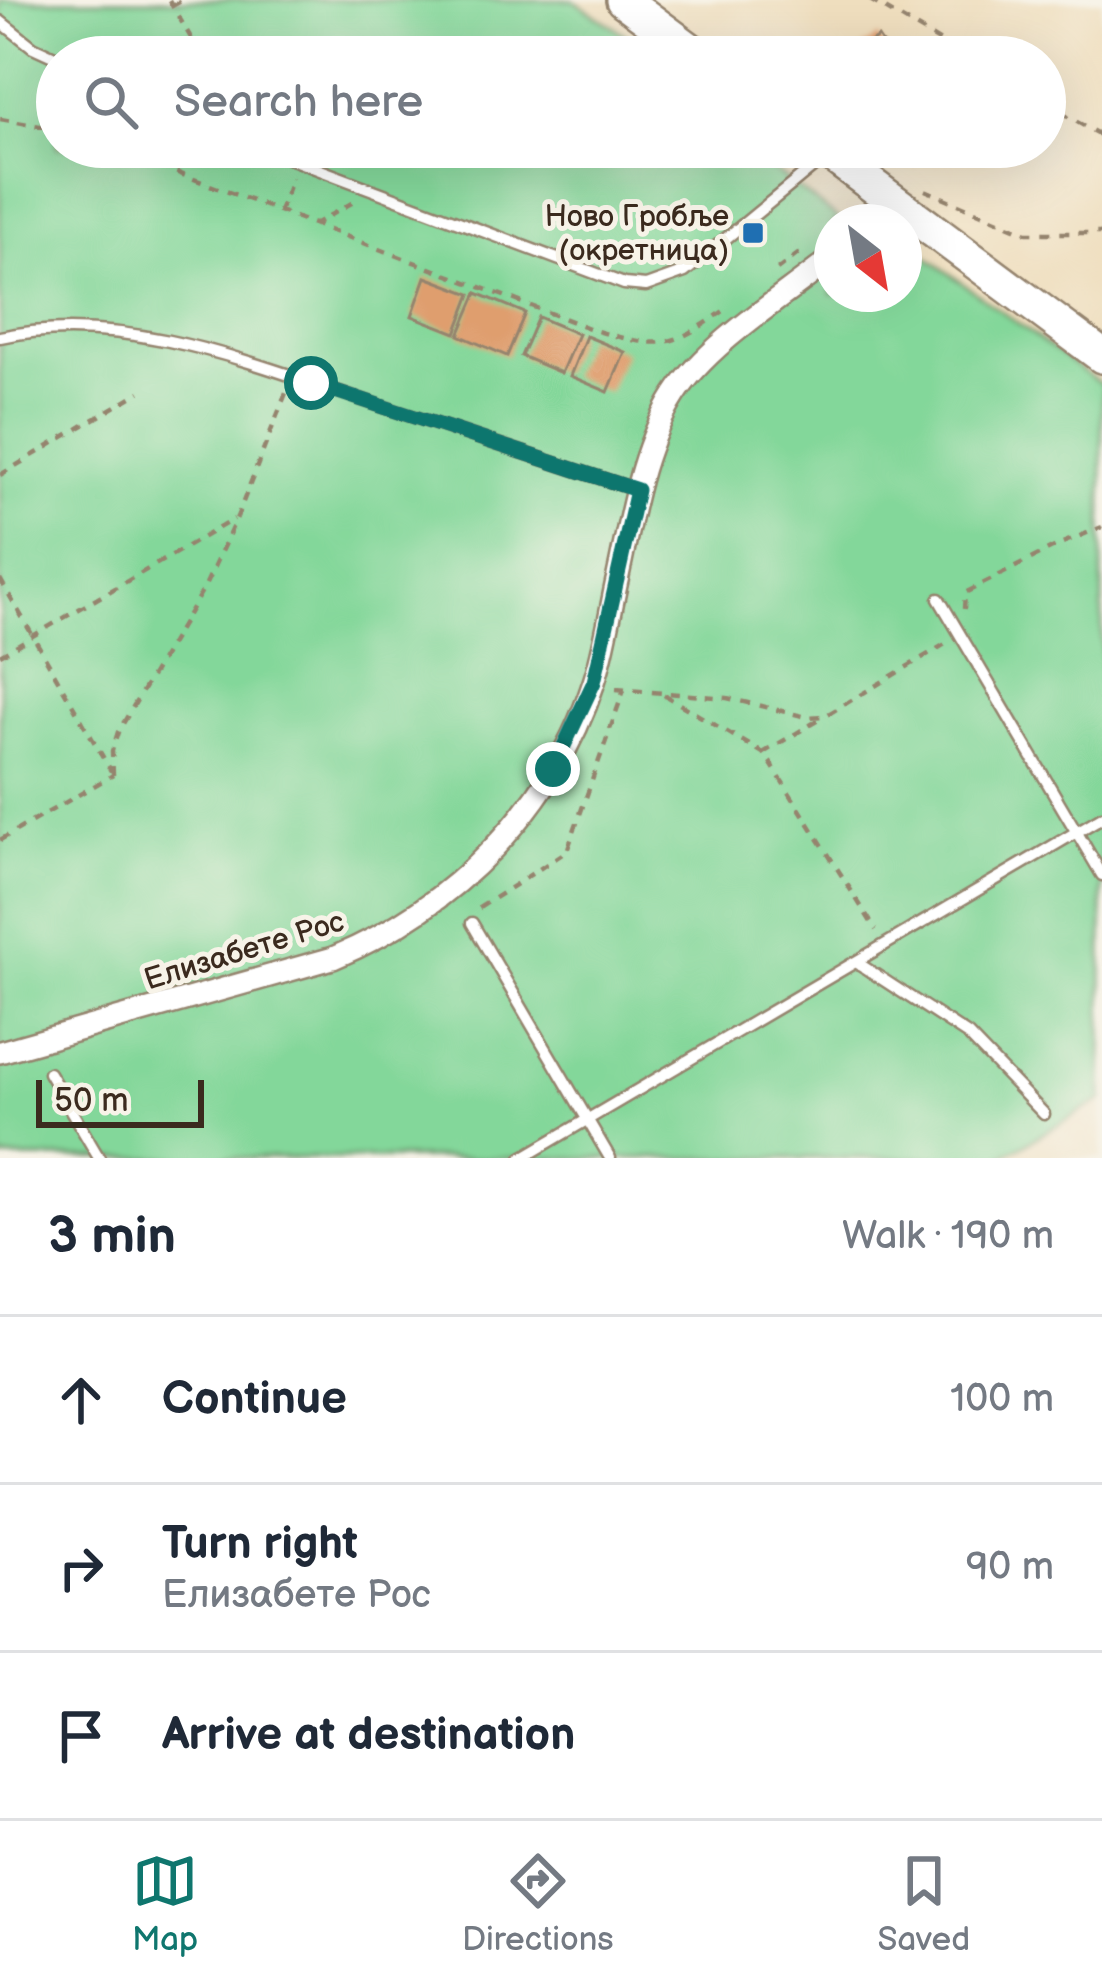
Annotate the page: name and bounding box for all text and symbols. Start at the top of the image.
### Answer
search box [36,36,1066,168]
icon: search [78,69,144,135]
text: Search here [174,75,423,130]
place label: Ново Гробље (окретница) [545,199,729,269]
north arrow [814,204,922,312]
marker: Ново Гробље (окретница) [740,220,766,246]
route start [284,356,338,410]
route end [526,742,580,796]
street label: Елизабете Рос [140,903,349,998]
scale bar [36,1074,204,1127]
text: 50 m [54,1081,129,1121]
text: 3 min [48,1206,176,1267]
text: Walk · 190 m [842,1213,1054,1260]
icon: ahead [48,1367,114,1433]
text: Continue [162,1372,347,1427]
text: 100 m [950,1376,1054,1423]
text: Turn right [162,1517,358,1572]
icon: right [48,1535,114,1601]
text: 90 m [966,1544,1054,1591]
text: Елизабете Рос [162,1572,431,1619]
icon: arrive [48,1703,114,1769]
text: Arrive at destination [162,1708,575,1763]
tab: Map [132,1848,198,1960]
tab: Directions [462,1848,614,1960]
tab: Saved [877,1848,970,1960]

